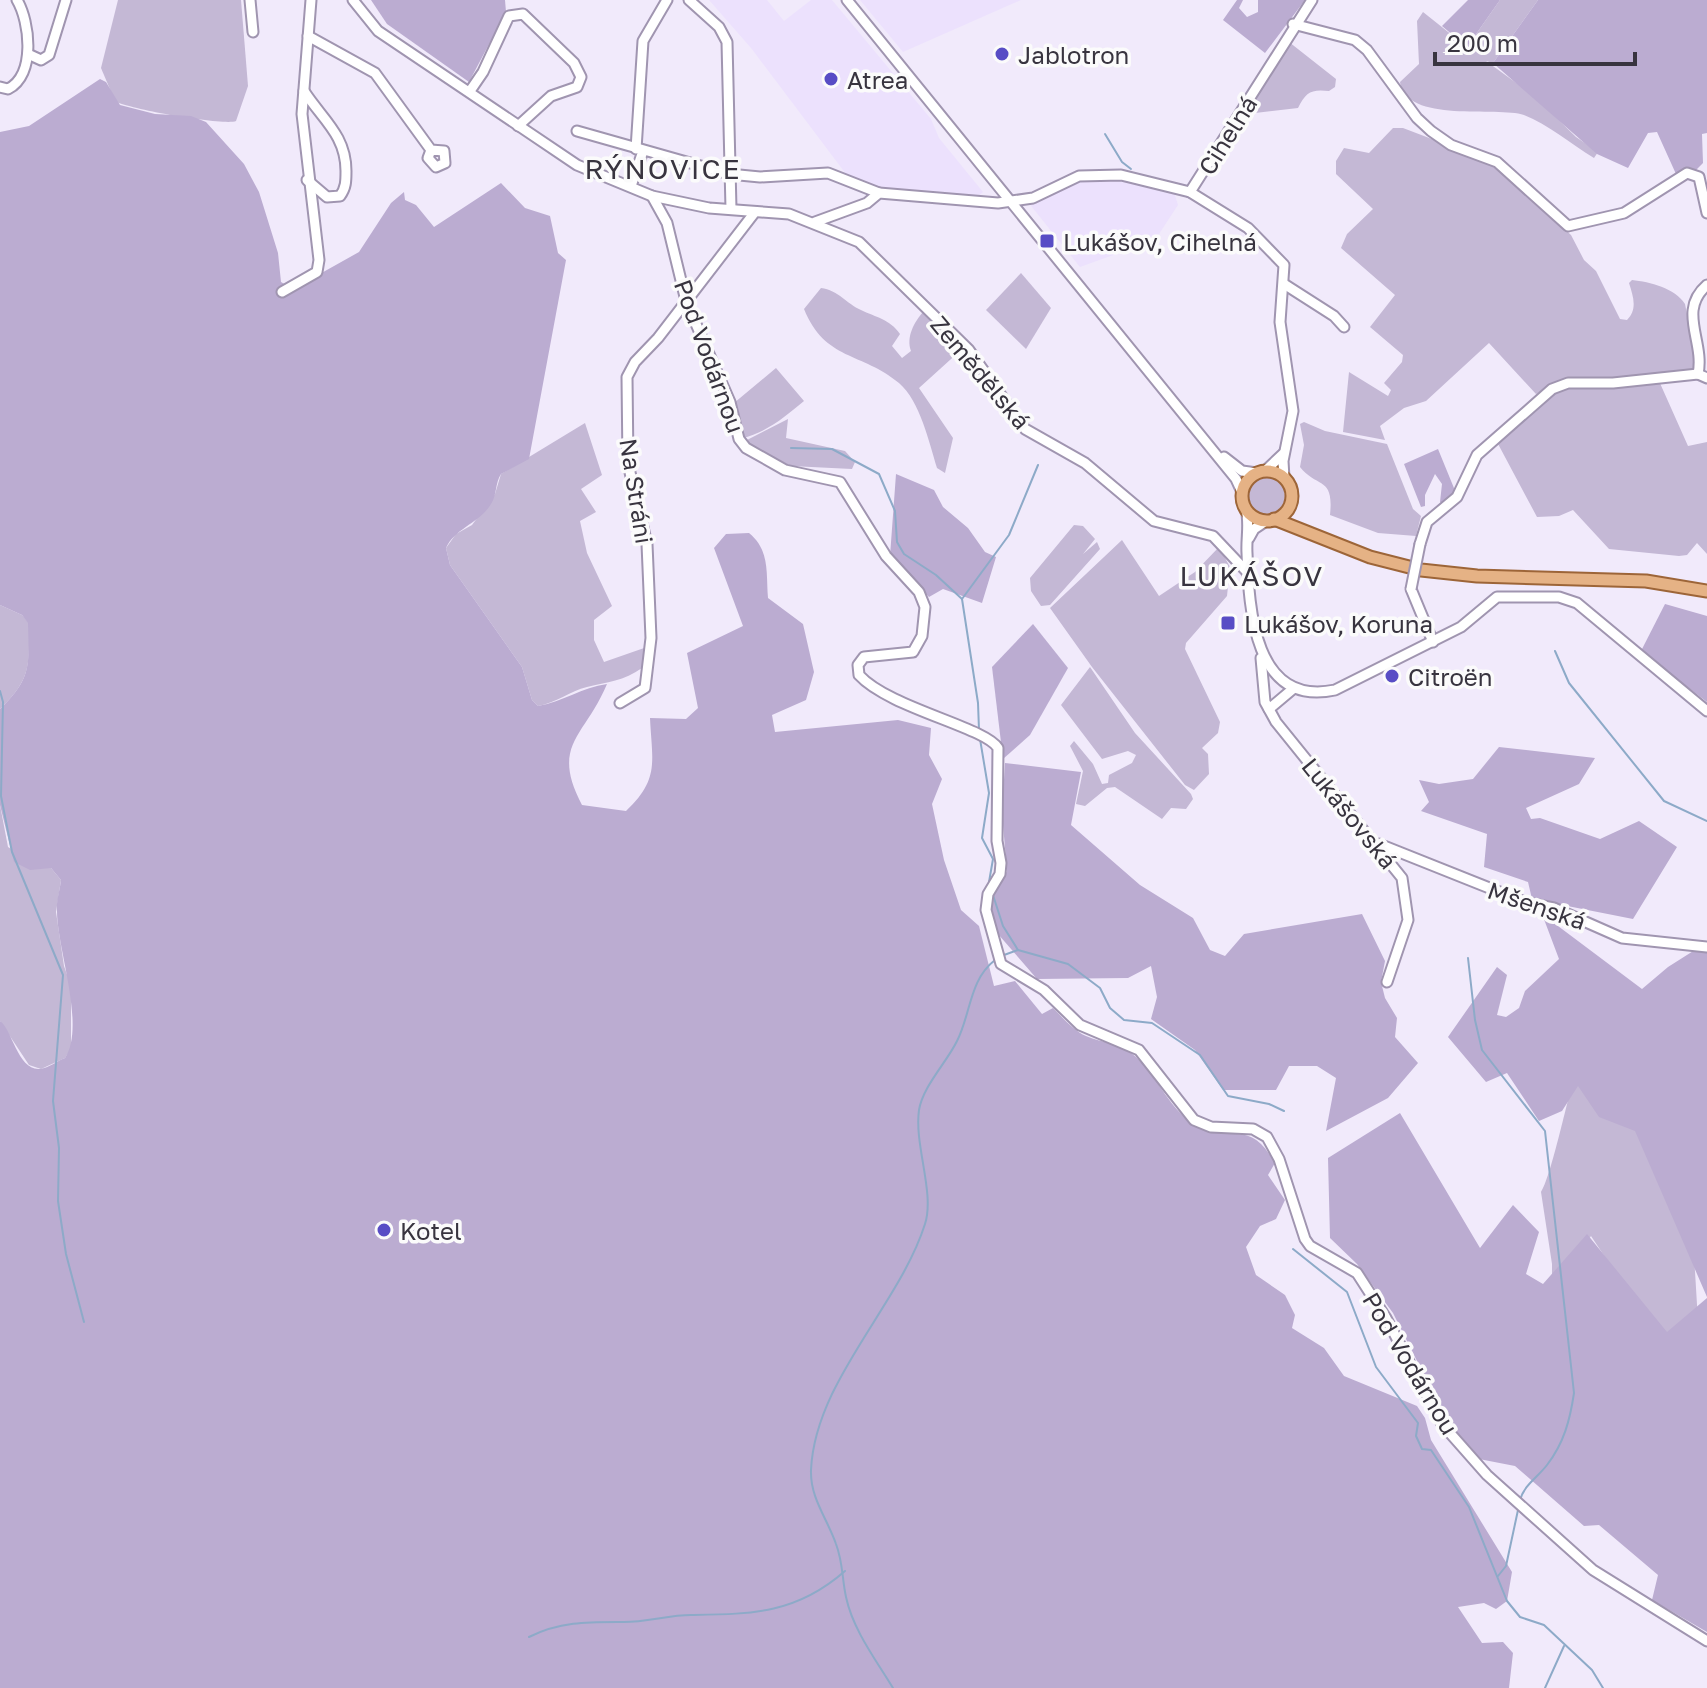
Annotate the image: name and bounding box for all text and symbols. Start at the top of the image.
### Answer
scale bar [1435,16,1635,66]
text: 200 m [1447,28,1518,57]
place label: Jablotron [1018,40,1129,69]
marker: Jablotron [993,45,1011,63]
place label: Atrea [847,65,908,94]
marker: Atrea [822,70,840,88]
street label: Cihelná [1192,90,1262,180]
district label: RÝNOVICE [584,152,742,185]
place label: Lukášov, Cihelná [1063,227,1257,256]
marker: Lukášov, Cihelná [1038,232,1056,250]
street label: Pod Vodárnou [669,275,751,437]
street label: Zemědělská [925,309,1037,435]
street label: Na Stráni [614,436,660,546]
district label: LUKÁŠOV [1180,559,1324,592]
place label: Lukášov, Koruna [1244,609,1433,638]
marker: Lukášov, Koruna [1219,614,1237,632]
place label: Citroën [1408,662,1493,691]
marker: Citroën [1383,667,1401,685]
street label: Lukášovská [1296,752,1404,874]
street label: Mšenská [1484,875,1590,935]
place label: Kotel [400,1216,462,1245]
marker: Kotel [375,1221,393,1239]
street label: Pod Vodárnou [1357,1287,1465,1439]

